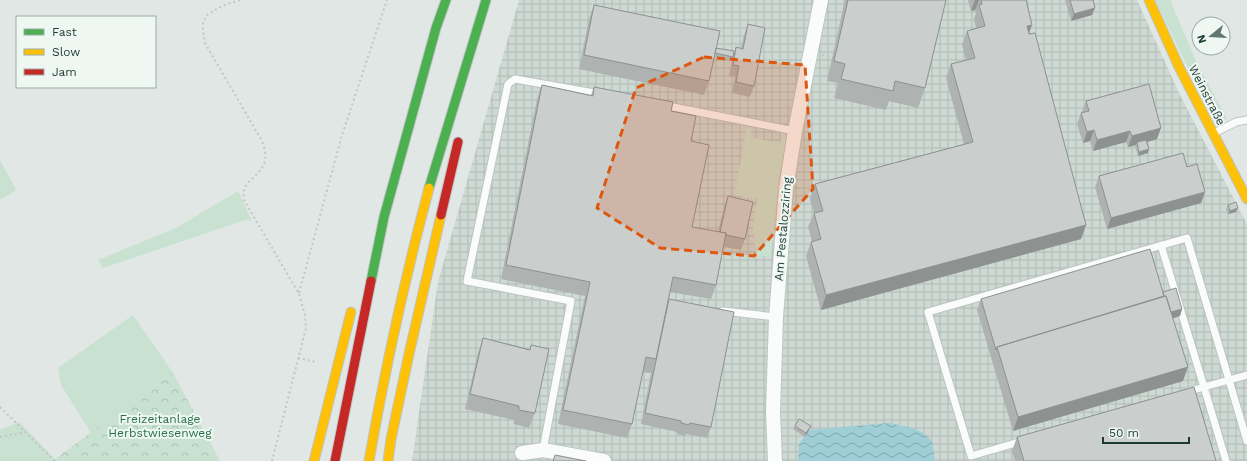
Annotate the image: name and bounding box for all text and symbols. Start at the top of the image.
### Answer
legend [16,16,156,88]
north arrow [1191,16,1231,56]
text: Fast [52,25,77,39]
text: N [1195,33,1209,45]
text: Slow [52,45,80,59]
street label: Weinstraße [1186,62,1228,128]
text: Jam [52,65,77,79]
street label: Am Pestalozziring [771,176,795,282]
park label: Freizeitanlage Herbstwiesenweg [108,412,212,440]
scale bar [1103,419,1189,445]
text: 50 m [1109,426,1139,440]

